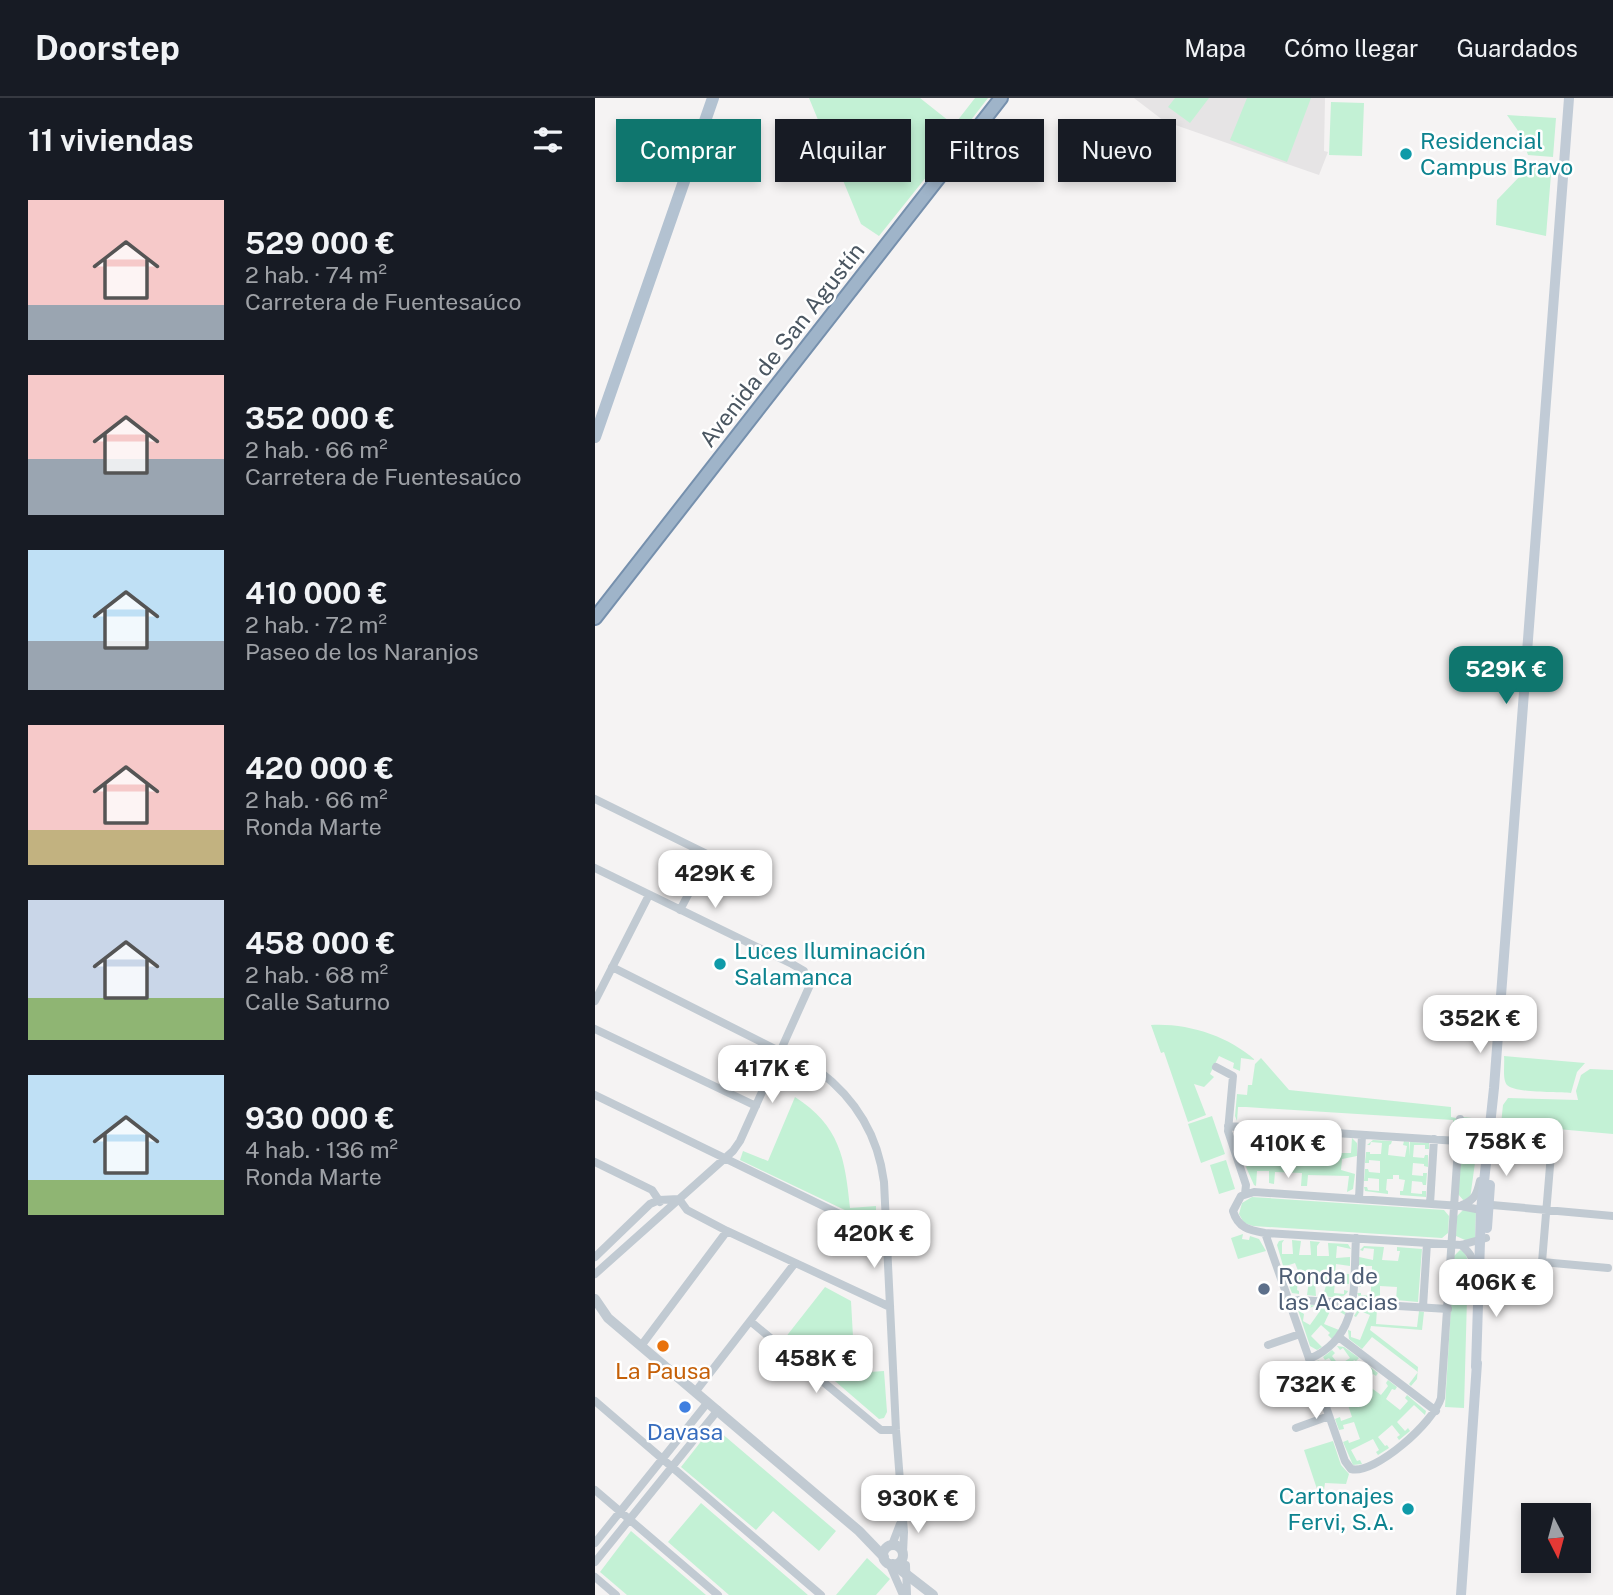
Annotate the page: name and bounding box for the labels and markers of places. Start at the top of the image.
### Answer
place label: Residencial Campus Bravo [1420,127,1573,180]
marker: Residencial Campus Bravo [1398,146,1414,162]
pin: 529K € [1449,646,1563,706]
pin: 429K € [658,850,772,910]
place label: Luces Iluminación Salamanca [734,937,926,990]
marker: Luces Iluminación Salamanca [712,956,728,972]
pin: 352K € [1423,996,1537,1055]
pin: 417K € [715,1046,829,1105]
pin: 758K € [1449,1118,1563,1178]
pin: 410K € [1231,1121,1345,1180]
pin: 420K € [817,1210,931,1270]
pin: 406K € [1439,1260,1553,1319]
place label: Ronda de las Acacias [1278,1262,1398,1315]
marker: Ronda de las Acacias [1256,1281,1272,1297]
pin: 458K € [759,1336,873,1395]
marker: La Pausa [655,1338,671,1354]
place label: La Pausa [615,1357,711,1384]
pin: 732K € [1259,1362,1373,1421]
marker: Davasa [677,1399,693,1415]
place label: Davasa [647,1418,723,1445]
pin: 930K € [861,1476,975,1535]
place label: Cartonajes Fervi, S.A. [1279,1482,1394,1535]
marker: Cartonajes Fervi, S.A. [1400,1501,1416,1517]

